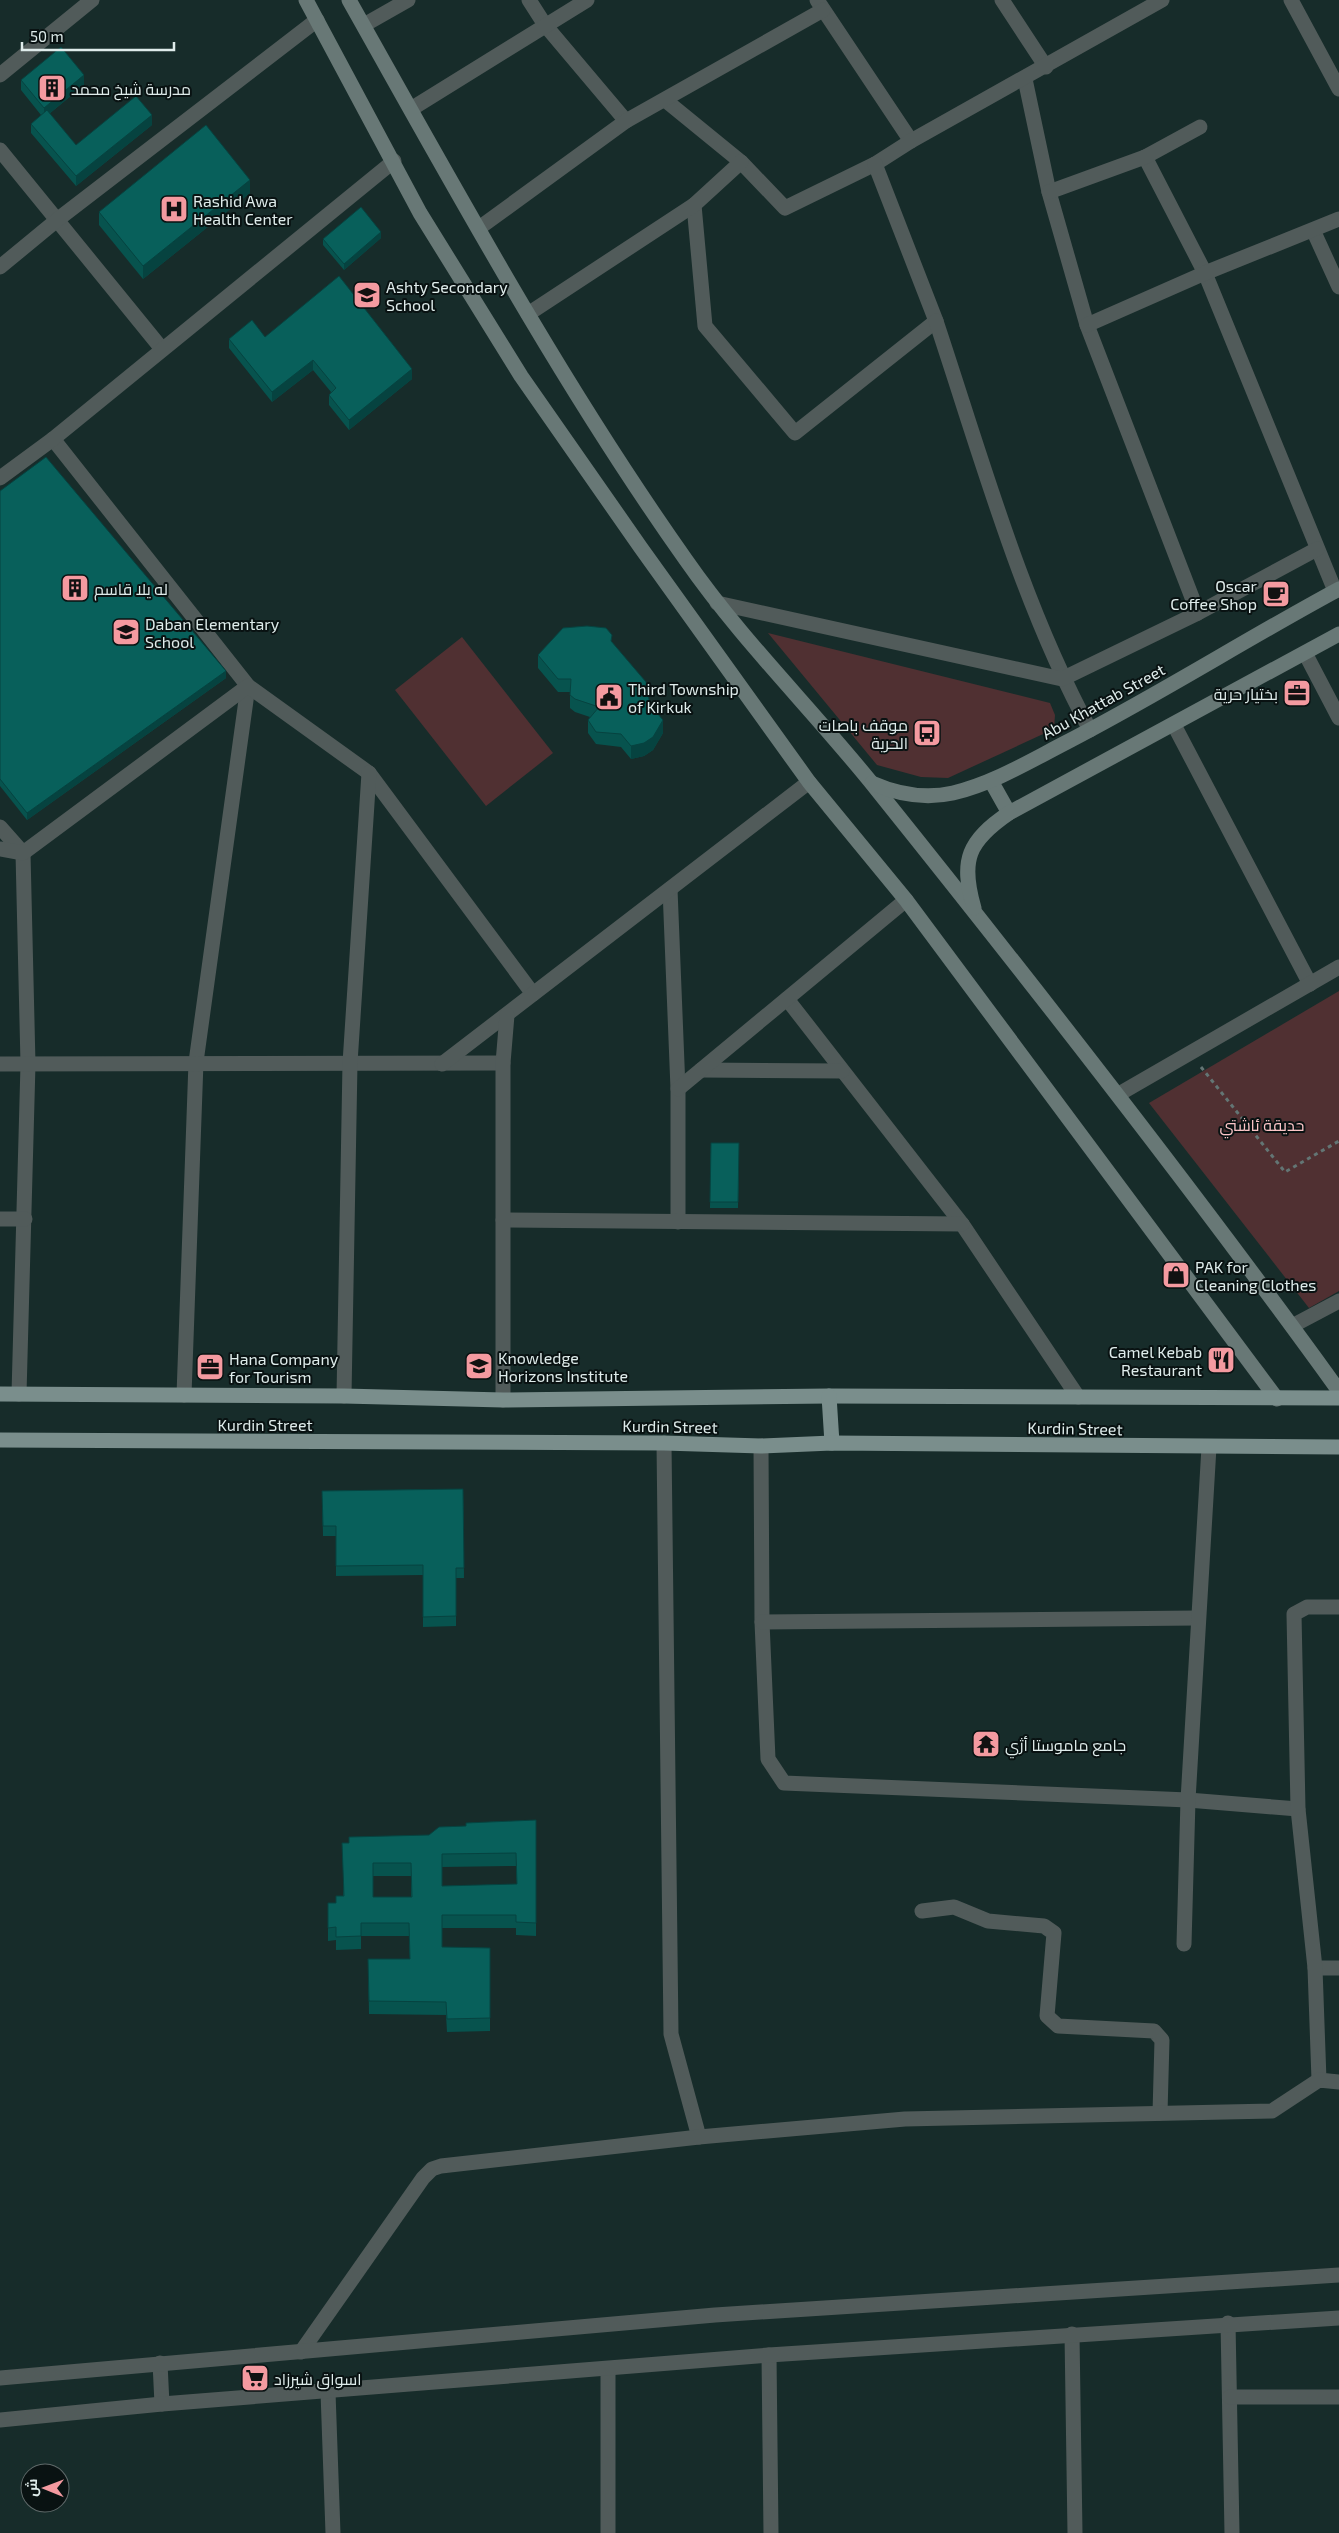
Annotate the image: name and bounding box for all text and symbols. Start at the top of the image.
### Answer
scale bar [22,20,175,52]
text: 50 m [30,27,64,45]
building icon: مدرسة شيخ محمد [37,73,67,103]
place label: مدرسة شيخ محمد [71,79,191,101]
place label: Rashid Awa Health Center [193,191,293,228]
hospital icon: Rashid Awa Health Center [159,194,189,224]
place label: Ashty Secondary School [386,277,508,314]
school or university icon: Ashty Secondary School [352,280,382,310]
building icon: له يلا قاسم [60,573,90,603]
place label: Oscar Coffee Shop [1170,576,1258,613]
place label: له يلا قاسم [94,579,168,601]
cafe icon: Oscar Coffee Shop [1261,579,1291,609]
place label: Daban Elementary School [145,614,280,651]
school or university icon: Daban Elementary School [111,617,141,647]
street label: Abu Khattab Street [1038,659,1168,743]
office icon: بختيار حرية [1282,678,1312,708]
place label: Third Township of Kirkuk [628,679,739,716]
public building icon: Third Township of Kirkuk [594,682,624,712]
place label: بختيار حرية [1214,684,1278,704]
place label: موقف باصات الحریة [819,715,908,753]
bus stop icon: موقف باصات الحریة [912,718,942,748]
park label: حديقة ئاشتي [1220,1115,1304,1139]
place label: PAK for Cleaning Clothes [1195,1257,1316,1294]
shop icon: PAK for Cleaning Clothes [1161,1260,1191,1290]
place label: Camel Kebab Restaurant [1109,1342,1202,1379]
restaurant icon: Camel Kebab Restaurant [1206,1345,1236,1375]
place label: Knowledge Horizons Institute [498,1348,628,1385]
place label: Hana Company for Tourism [229,1349,339,1386]
school or university icon: Knowledge Horizons Institute [464,1351,494,1381]
office icon: Hana Company for Tourism [195,1352,225,1382]
street label: Kurdin Street [217,1415,313,1434]
street label: Kurdin Street [622,1416,718,1436]
street label: Kurdin Street [1027,1418,1123,1438]
temple icon: جامع ماموستا أژي [971,1729,1001,1759]
place label: جامع ماموستا أژي [1005,1735,1126,1759]
supermarket icon: اسواق شيرزاد [240,2363,270,2393]
place label: اسواق شيرزاد [274,2369,361,2390]
north arrow [20,2463,70,2513]
text: ش [23,2479,41,2497]

